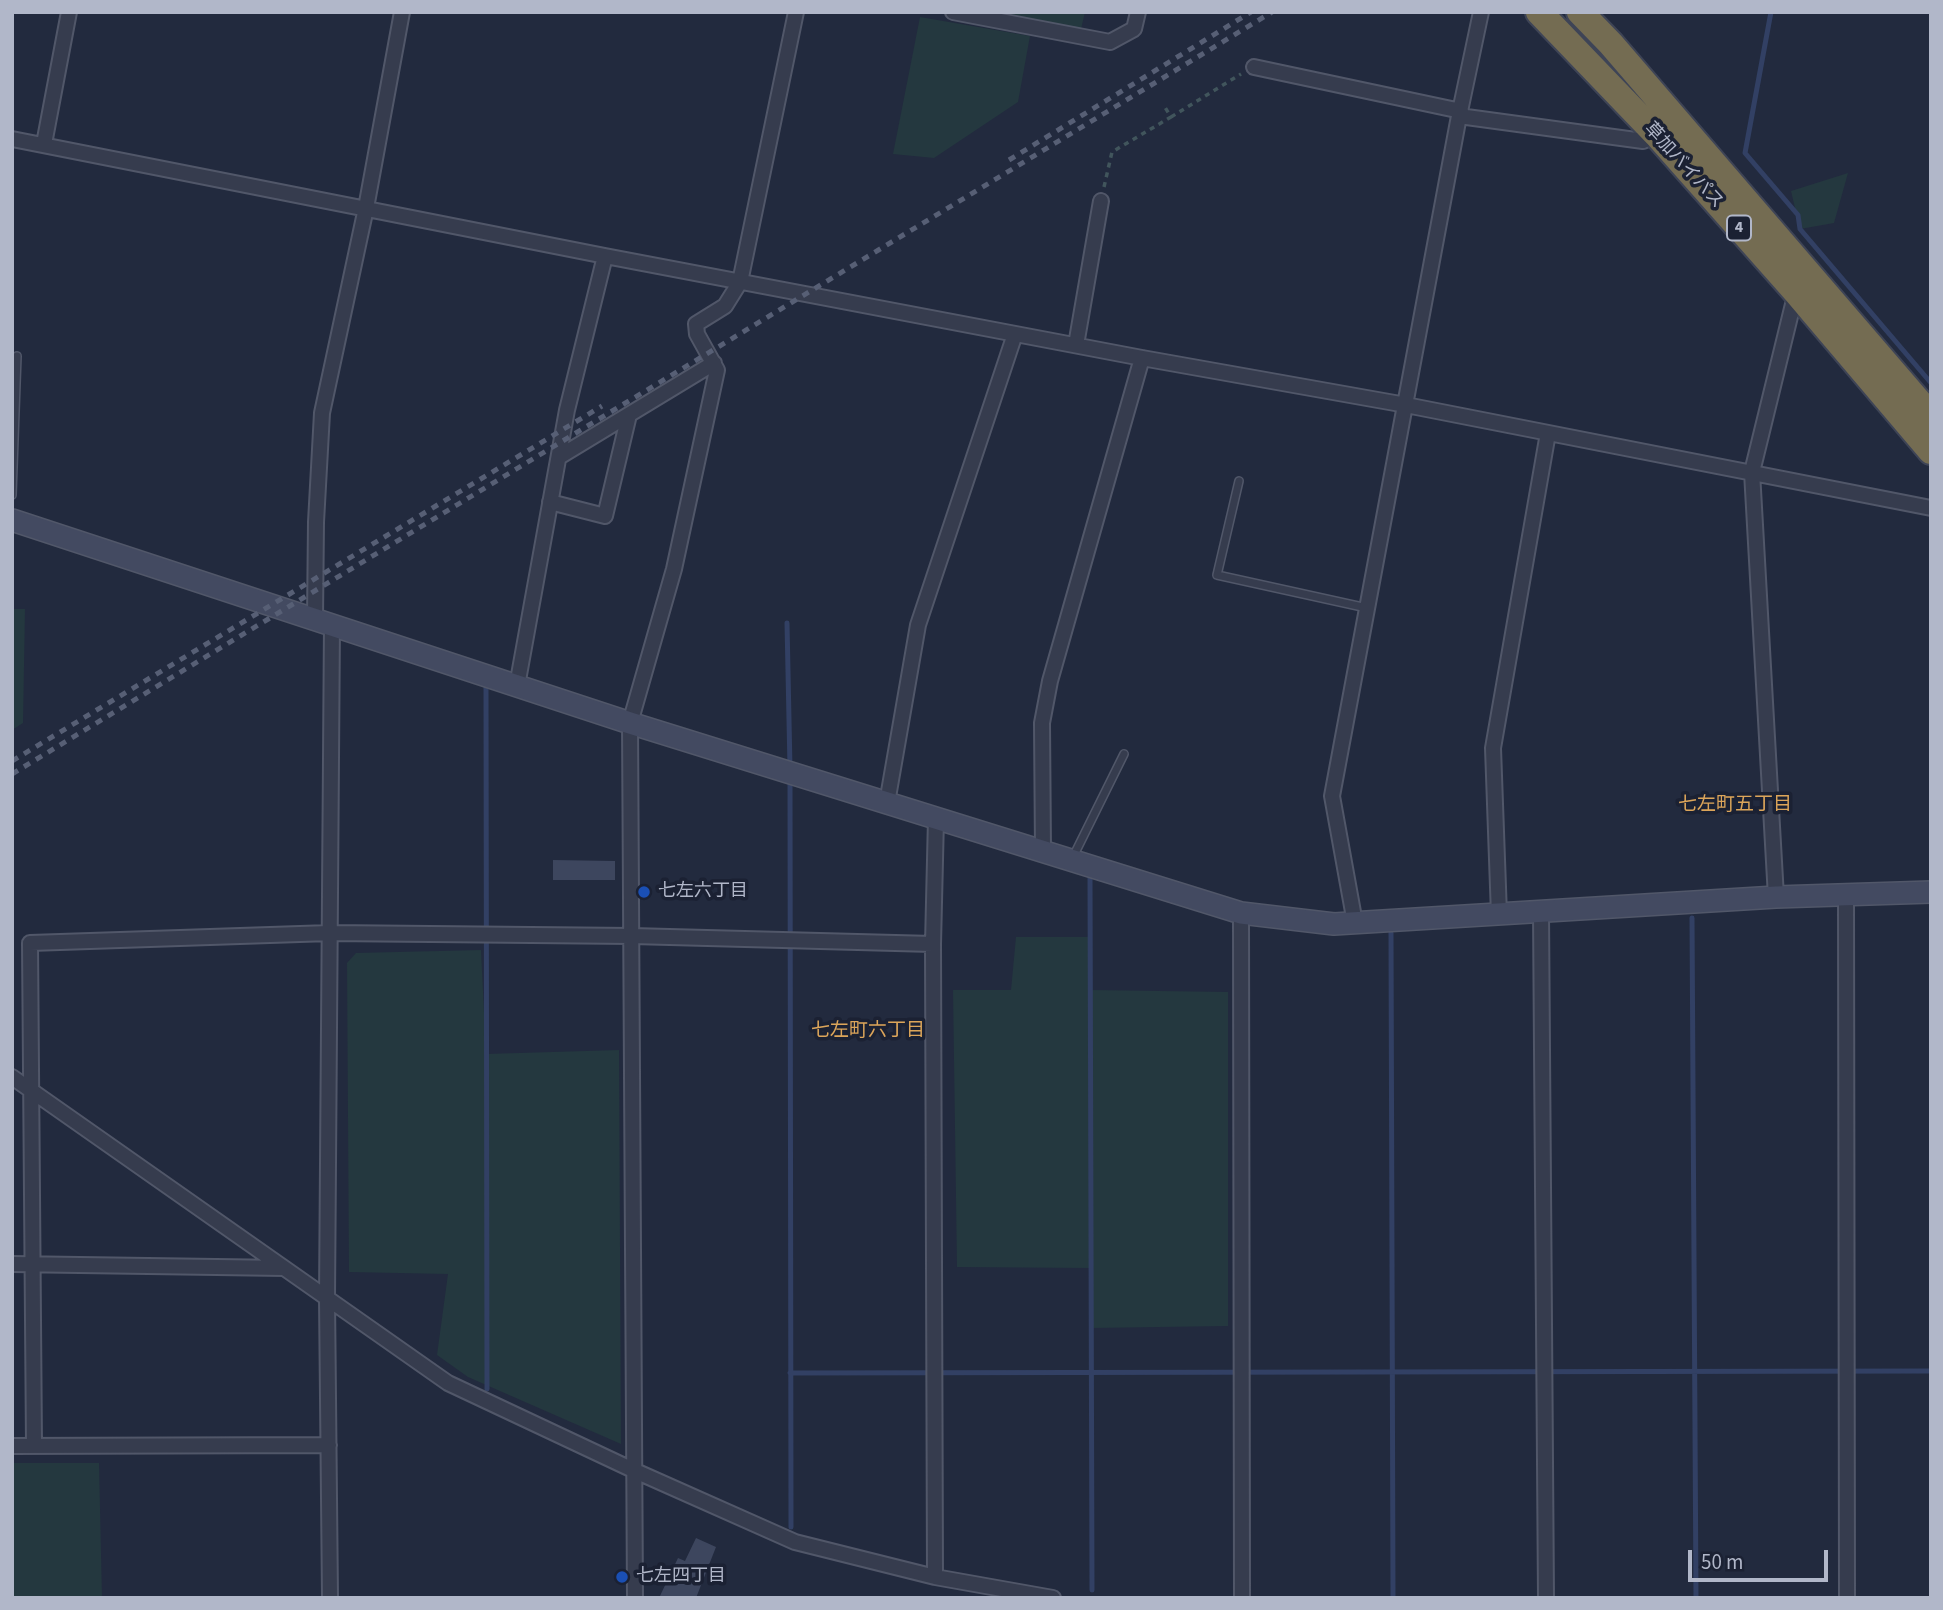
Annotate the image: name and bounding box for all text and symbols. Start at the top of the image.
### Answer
street label: 草加バイパス [1639,119,1727,213]
road number: 4 [1727,216,1751,240]
district label: 七左町五丁目 [1678,795,1792,817]
place label: 七左六丁目 [658,881,748,903]
marker: 七左六丁目 [636,884,652,900]
district label: 七左町六丁目 [811,1021,925,1043]
scale bar [1691,1536,1831,1580]
text: 50 m [1701,1547,1743,1577]
place label: 七左四丁目 [636,1566,726,1588]
marker: 七左四丁目 [614,1569,630,1585]

